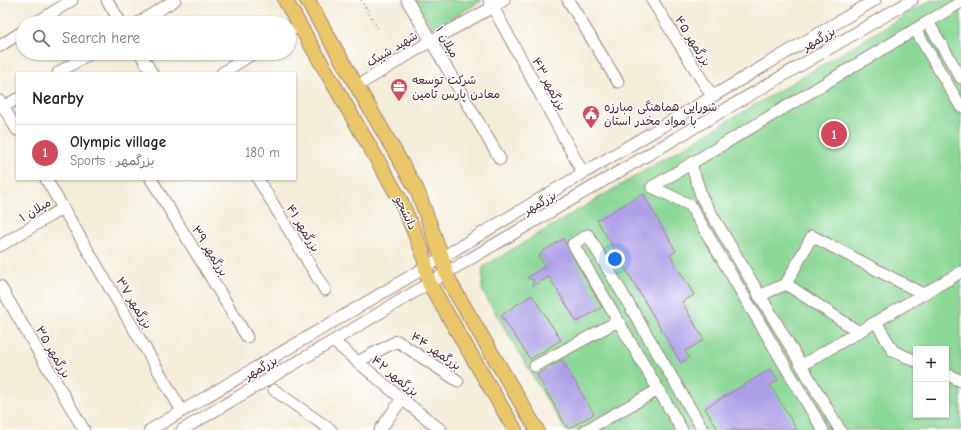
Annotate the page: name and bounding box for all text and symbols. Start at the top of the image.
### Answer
street label: بزرگمهر ۴۵ [671,13,714,69]
search box [16,16,296,60]
street label: میلان ۱ [432,24,462,60]
street label: بزرگمهر [799,24,838,55]
icon: search [30,27,52,49]
street label: شهید شیبک [364,28,421,71]
text: Search here [62,29,140,47]
street label: بزرگمهر ۴۳ [528,55,569,113]
place label: شرکت توسعه معادن پارس تامین [412,73,500,102]
office icon: شرکت توسعه معادن پارس تامین [389,77,409,102]
text: Nearby [32,89,83,108]
place label: شورایی هماهنگی مبارزه با مواد مخدر استان [604,100,717,129]
public building icon: شورایی هماهنگی مبارزه با مواد مخدر استان [581,104,601,129]
pin: 1 [821,119,847,149]
text: Olympic village [70,133,166,151]
text: 1 [42,145,48,160]
text: 180 m [245,145,280,160]
text: Sports · بزرگمهر [70,153,155,168]
street label: بزرگمهر [520,188,559,219]
street label: دانشجو [391,193,420,233]
street label: میلان ۱ [17,195,53,225]
street label: بزرگمهر ۴۱ [283,202,323,255]
street label: برزگمهر ۳۹ [188,223,231,279]
your location [605,249,625,269]
street label: بزرگمهر ۳۷ [112,275,155,332]
street label: بزرگمهر ۳۵ [32,324,73,381]
street label: بزرگمهر ۴۴ [408,329,464,374]
map controls [913,346,949,418]
button: + [913,346,949,382]
street label: بزرگمهر [241,353,280,384]
street label: بزرگمهر ۴۲ [368,353,421,400]
button: − [913,382,949,418]

